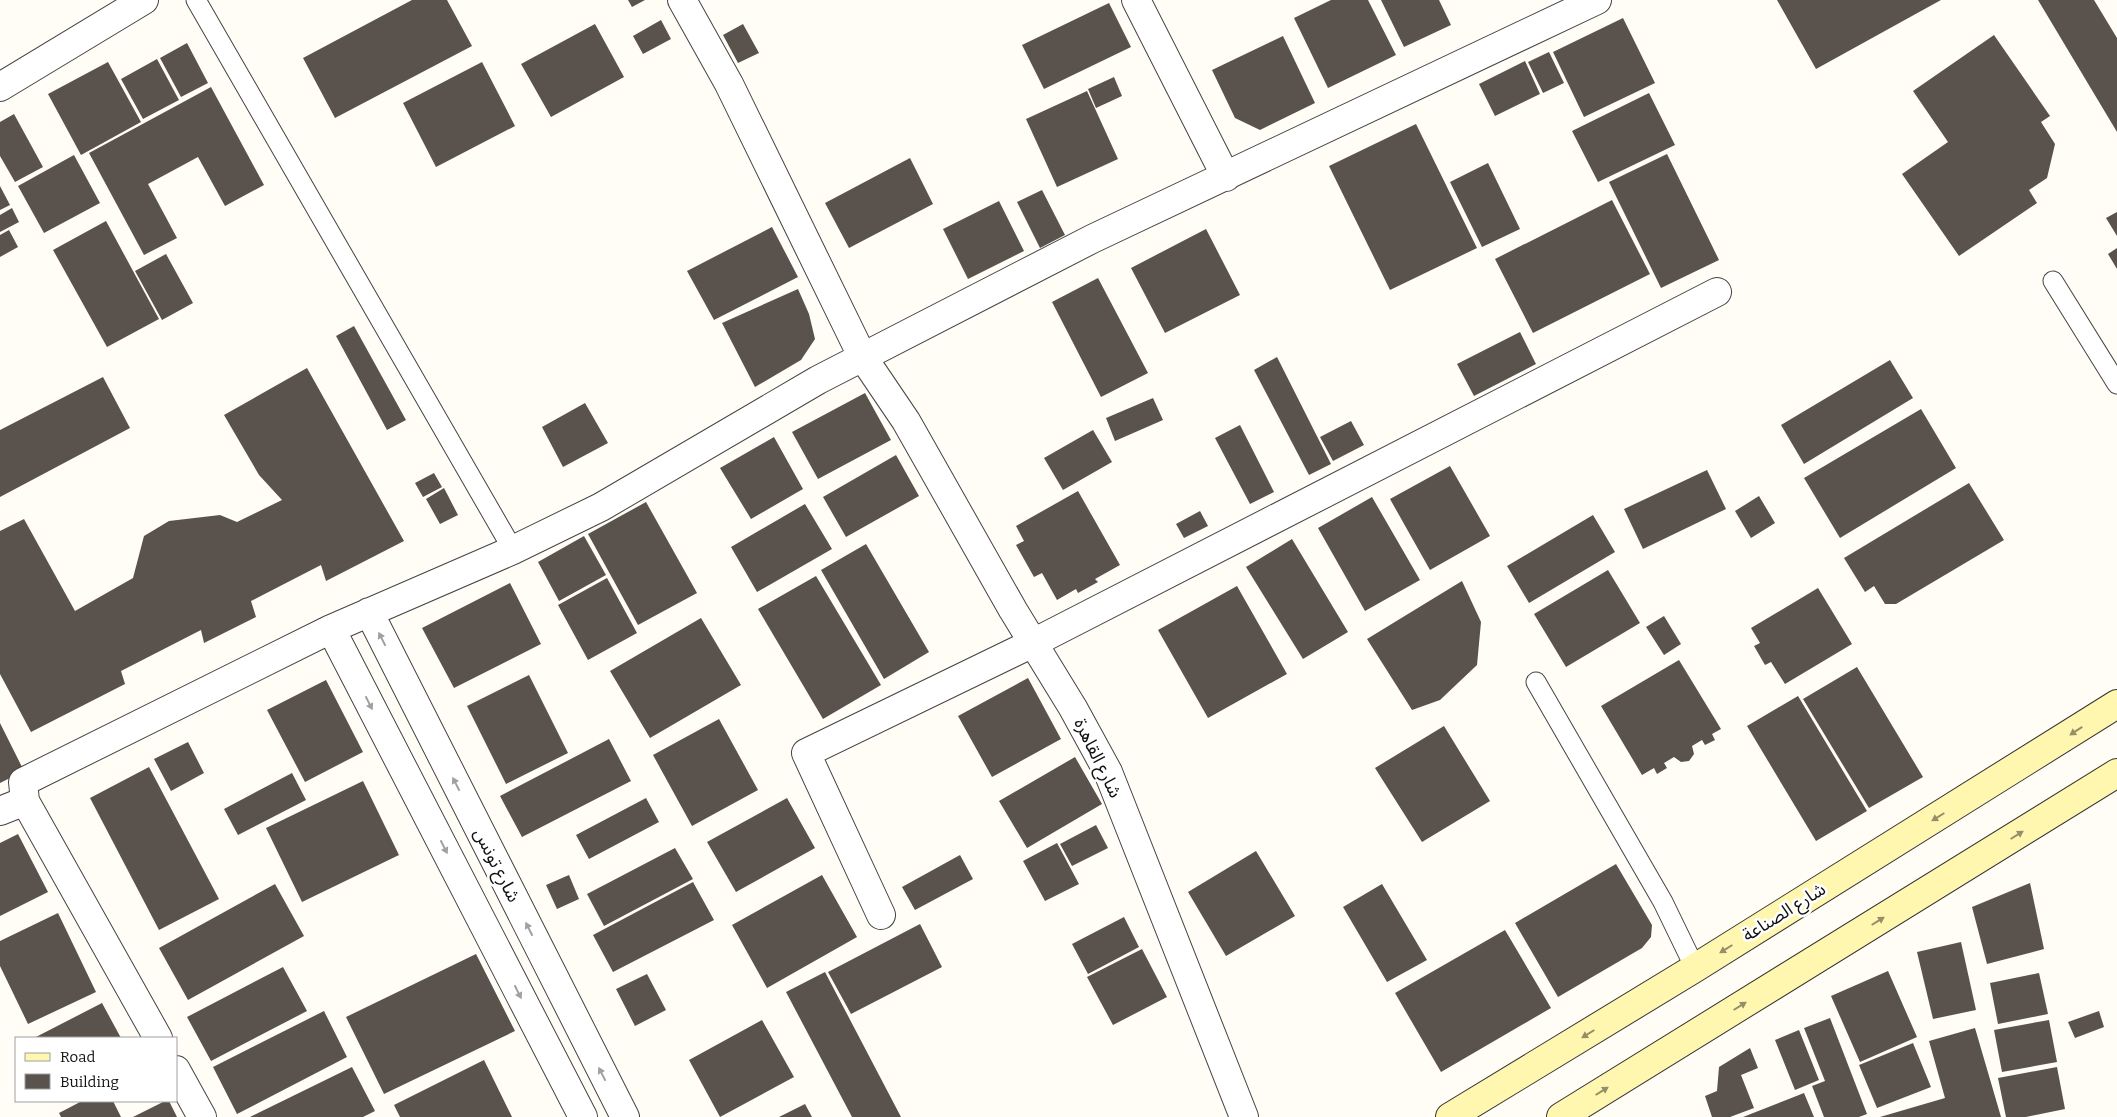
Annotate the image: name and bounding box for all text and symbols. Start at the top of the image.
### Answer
one-way arrow [378,631,386,646]
one-way arrow [365,696,373,710]
street label: شارع القاهرة [1067,715,1127,803]
one-way arrow [2070,726,2083,736]
one-way arrow [452,776,460,791]
one-way arrow [1932,812,1945,821]
street label: شارع تونس [466,824,525,907]
one-way arrow [2010,831,2023,840]
one-way arrow [440,840,448,855]
street label: شارع الصناعة [1738,878,1831,949]
one-way arrow [1872,916,1885,925]
one-way arrow [525,921,533,936]
one-way arrow [1719,944,1732,953]
one-way arrow [514,985,522,999]
one-way arrow [1734,1001,1747,1011]
one-way arrow [1581,1029,1594,1039]
legend [15,1037,178,1102]
text: Road [60,1048,95,1066]
one-way arrow [598,1066,607,1081]
text: Building [60,1073,119,1091]
one-way arrow [1595,1087,1609,1096]

